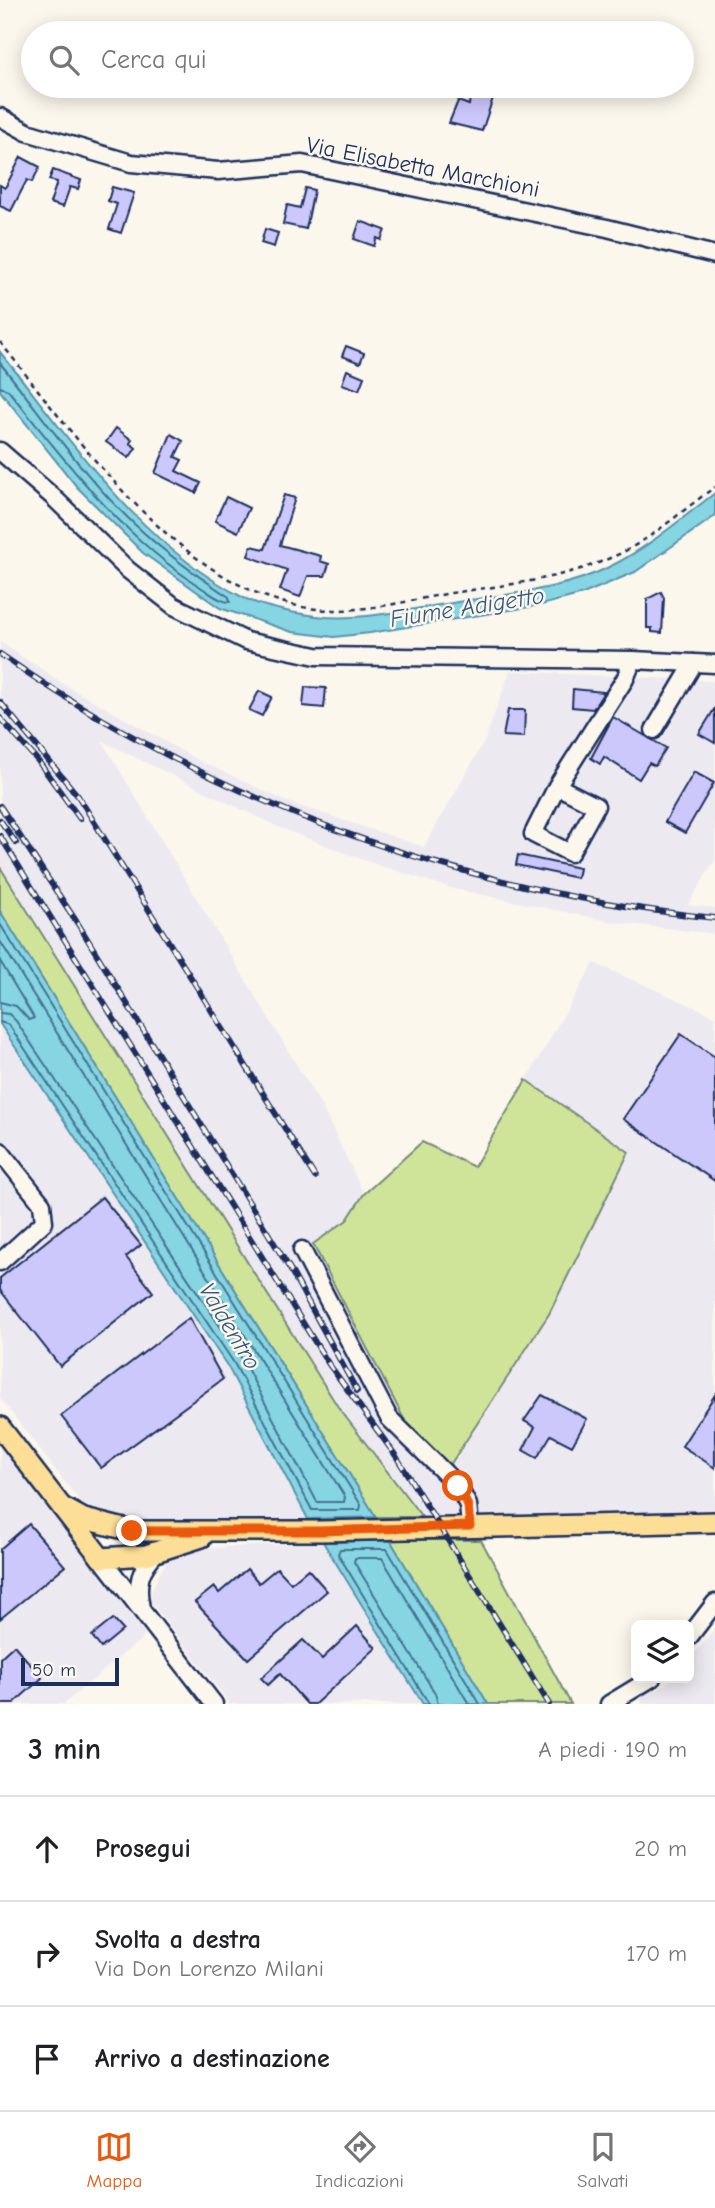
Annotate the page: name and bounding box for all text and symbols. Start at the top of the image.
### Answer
search box [21,21,694,98]
icon: search [45,41,83,79]
text: Cerca qui [101,45,207,75]
street label: Via Elisabetta Marchioni [304,131,542,203]
water label: Fiume Adigetto [388,581,546,633]
water label: Valdentro [193,1277,267,1375]
route start [442,1470,473,1501]
route end [116,1515,147,1546]
map controls [631,1620,694,1683]
button: layers [631,1620,694,1683]
scale bar [21,1655,119,1687]
text: 50 m [32,1659,76,1681]
text: 3 min [28,1732,101,1767]
text: A piedi · 190 m [538,1736,687,1763]
icon: ahead [28,1830,66,1868]
text: Prosegui [95,1834,191,1864]
text: 20 m [634,1835,687,1862]
text: Svolta a destra [95,1925,261,1955]
icon: right [28,1935,66,1973]
text: 170 m [626,1940,687,1967]
text: Via Don Lorenzo Milani [95,1955,324,1982]
icon: arrive [28,2040,66,2078]
text: Arrivo a destinazione [95,2044,330,2074]
tab: Mappa [86,2128,142,2192]
tab: Indicazioni [315,2128,404,2192]
tab: Salvati [577,2128,628,2192]

